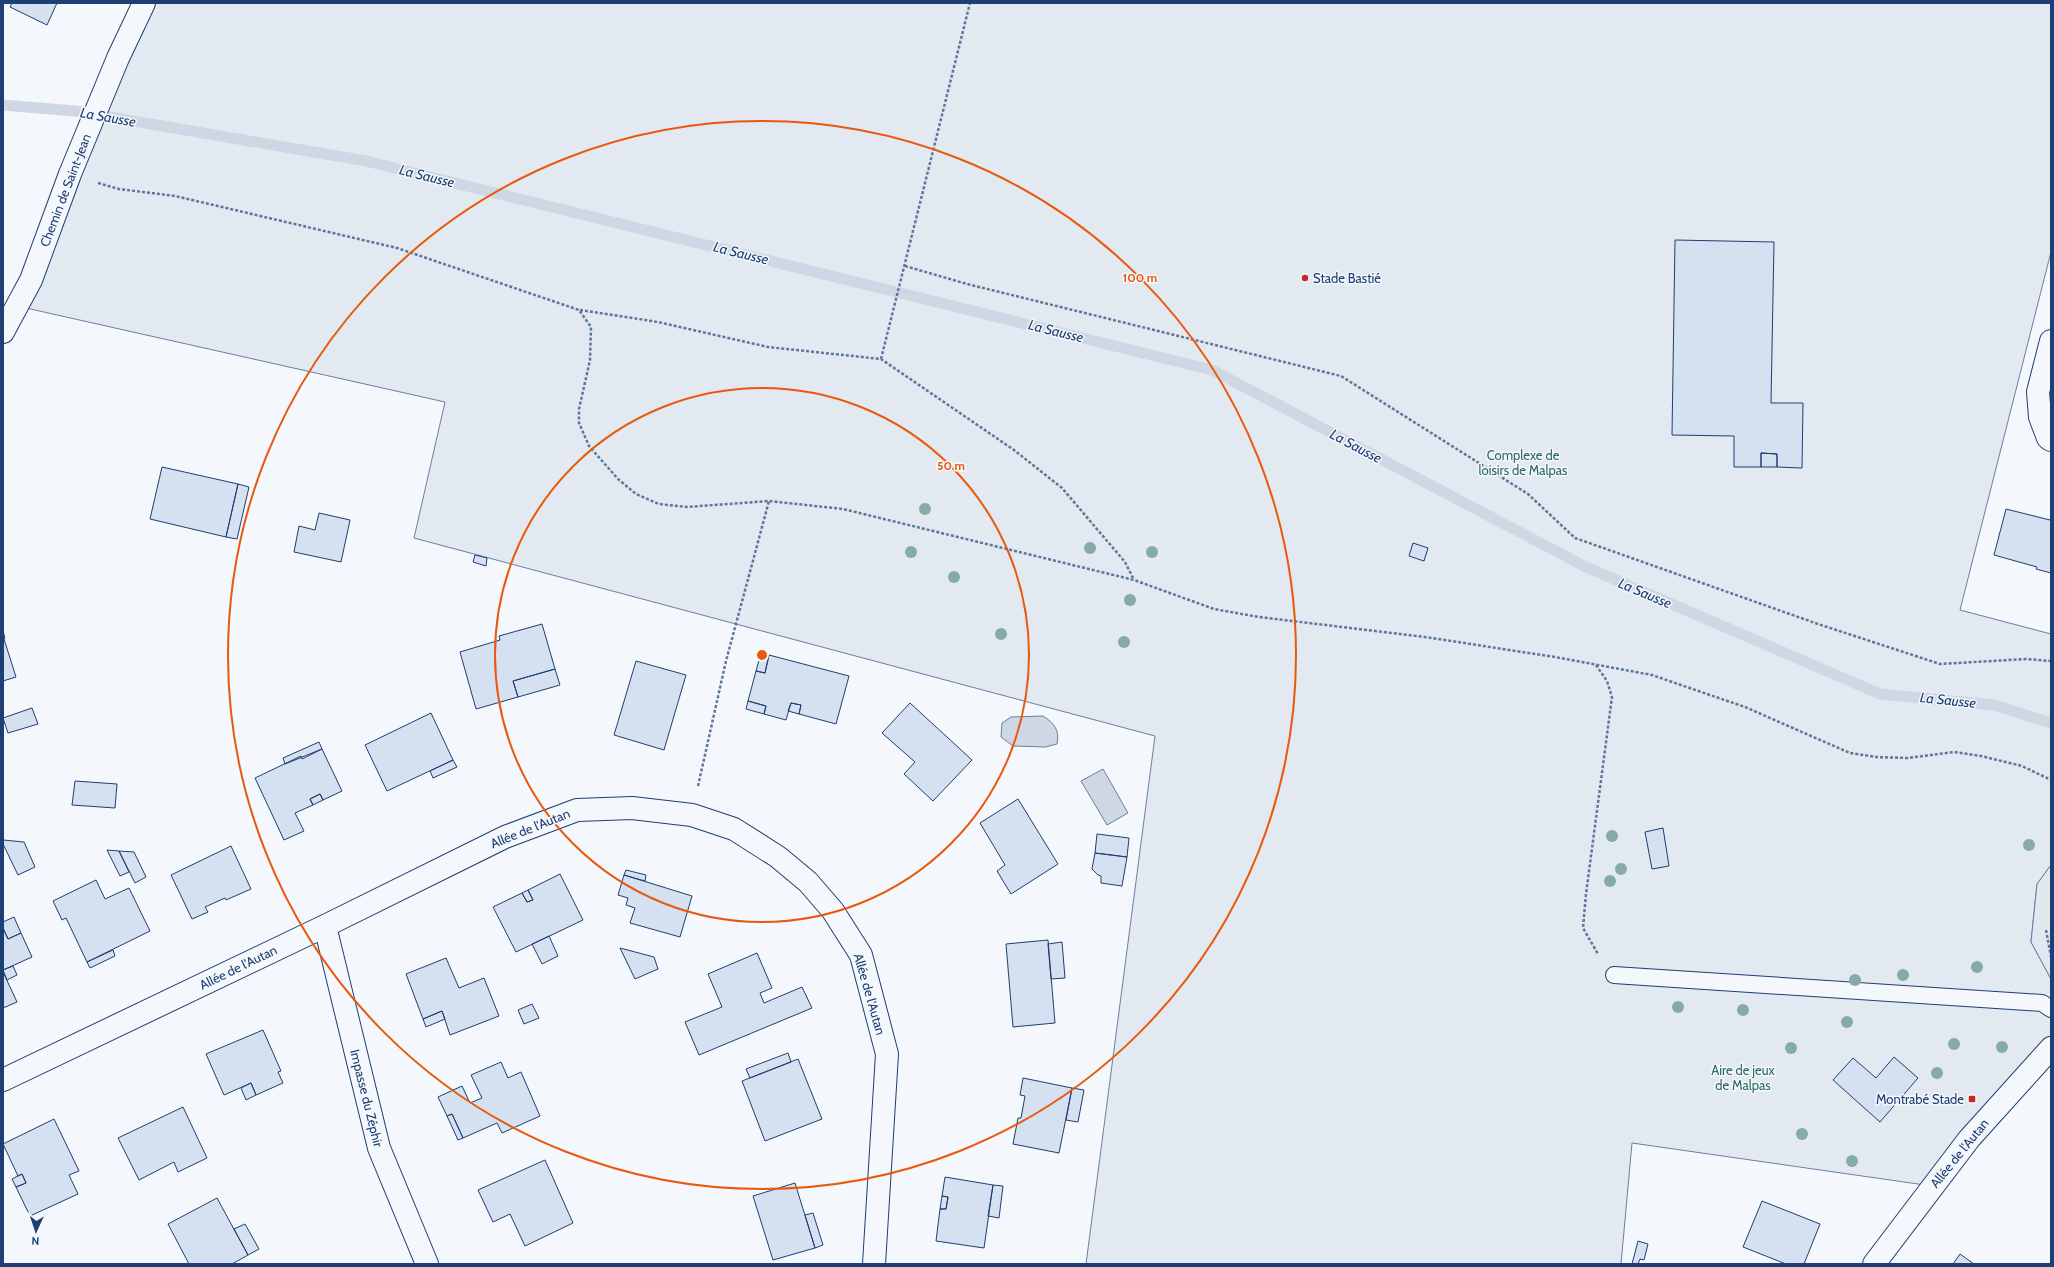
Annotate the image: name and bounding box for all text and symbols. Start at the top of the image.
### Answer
water label: La Sausse [79,103,138,131]
street label: Chemin de Saint-Jean [36,131,94,249]
water label: La Sausse [398,160,457,192]
water label: La Sausse [712,237,771,269]
text: 100 m [1123,270,1157,285]
place label: Stade Bastié [1313,270,1381,286]
marker: Stade Bastié [1300,273,1310,283]
water label: La Sausse [1027,315,1086,347]
water label: La Sausse [1327,425,1386,467]
park label: Complexe de loisirs de Malpas [1479,447,1568,478]
text: 50 m [937,458,965,473]
water label: La Sausse [1616,574,1675,612]
centre of rings [755,648,769,662]
water label: La Sausse [1919,688,1977,712]
street label: Allée de l'Autan [488,805,572,851]
street label: Allée de l'Autan [197,941,279,993]
street label: Allée de l'Autan [851,951,889,1037]
street label: Impasse du Zéphir [347,1048,387,1149]
park label: Aire de jeux de Malpas [1711,1062,1776,1093]
place label: Montrabé Stade [1876,1091,1964,1107]
marker: Montrabé Stade [1967,1094,1977,1104]
street label: Allée de l'Autan [1926,1115,1992,1191]
north arrow [16,1211,56,1251]
text: N [31,1234,40,1248]

